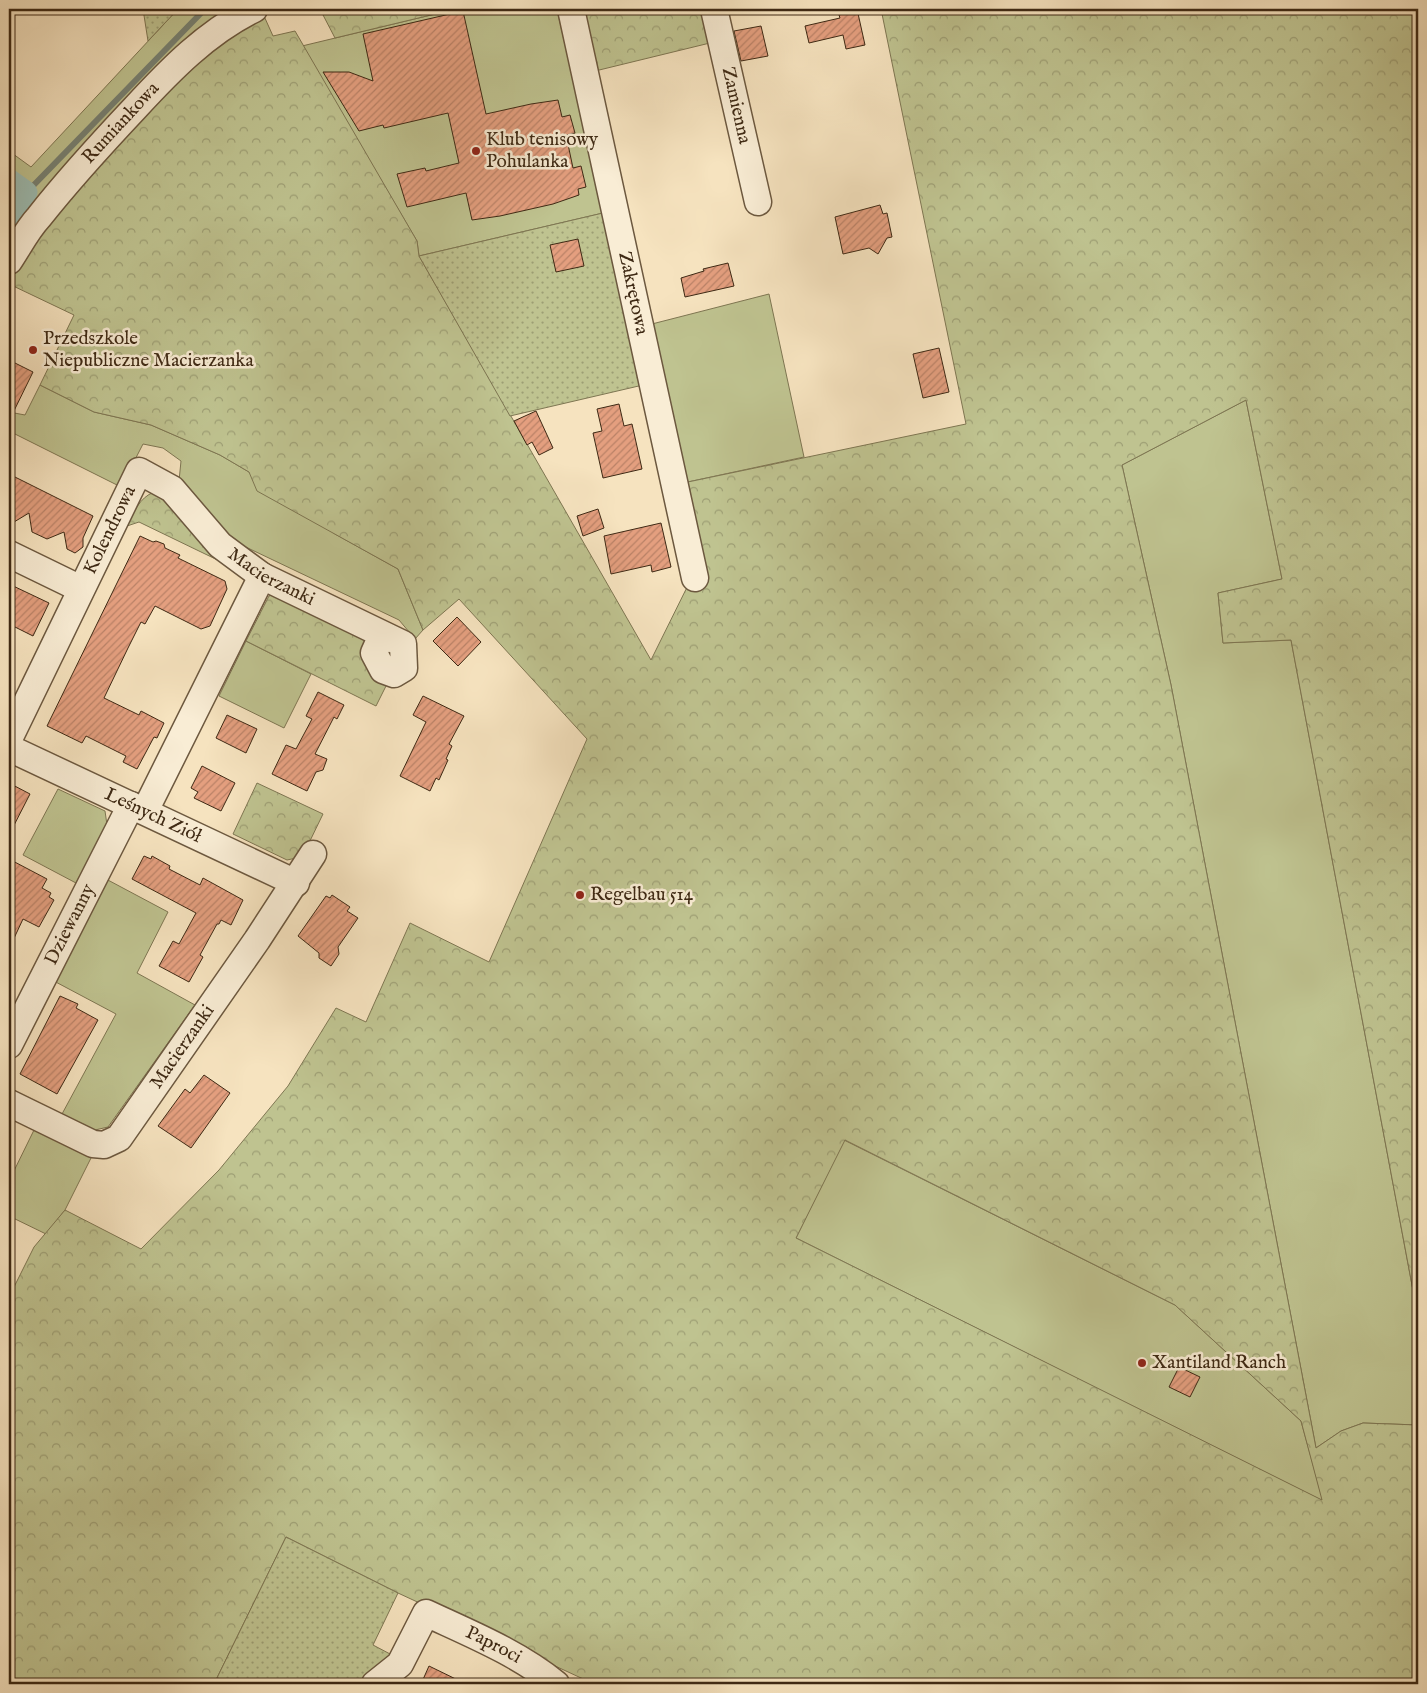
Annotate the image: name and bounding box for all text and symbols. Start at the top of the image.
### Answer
street label: Zamienna [716,65,757,147]
street label: Rumiankowa [77,77,165,169]
place label: Klub tenisowy Pohulanka [486,128,599,174]
marker: Klub tenisowy Pohulanka [470,145,482,157]
street label: Zakrętowa [612,249,654,338]
place label: Przedszkole Niepubliczne Macierzanka [43,327,254,373]
marker: Przedszkole Niepubliczne Macierzanka [27,344,39,356]
street label: Kolendrowa [79,481,142,579]
street label: Macierzanki [223,543,319,612]
street label: Leśnych Ziół [101,783,206,849]
street label: Dziewanny [40,879,101,969]
place label: Regelbau 514 [590,883,694,907]
marker: Regelbau 514 [574,889,586,901]
street label: Macierzanki [145,1000,220,1094]
place label: Xantiland Ranch [1152,1351,1286,1375]
marker: Xantiland Ranch [1136,1357,1148,1369]
street label: Paproci [462,1621,526,1669]

